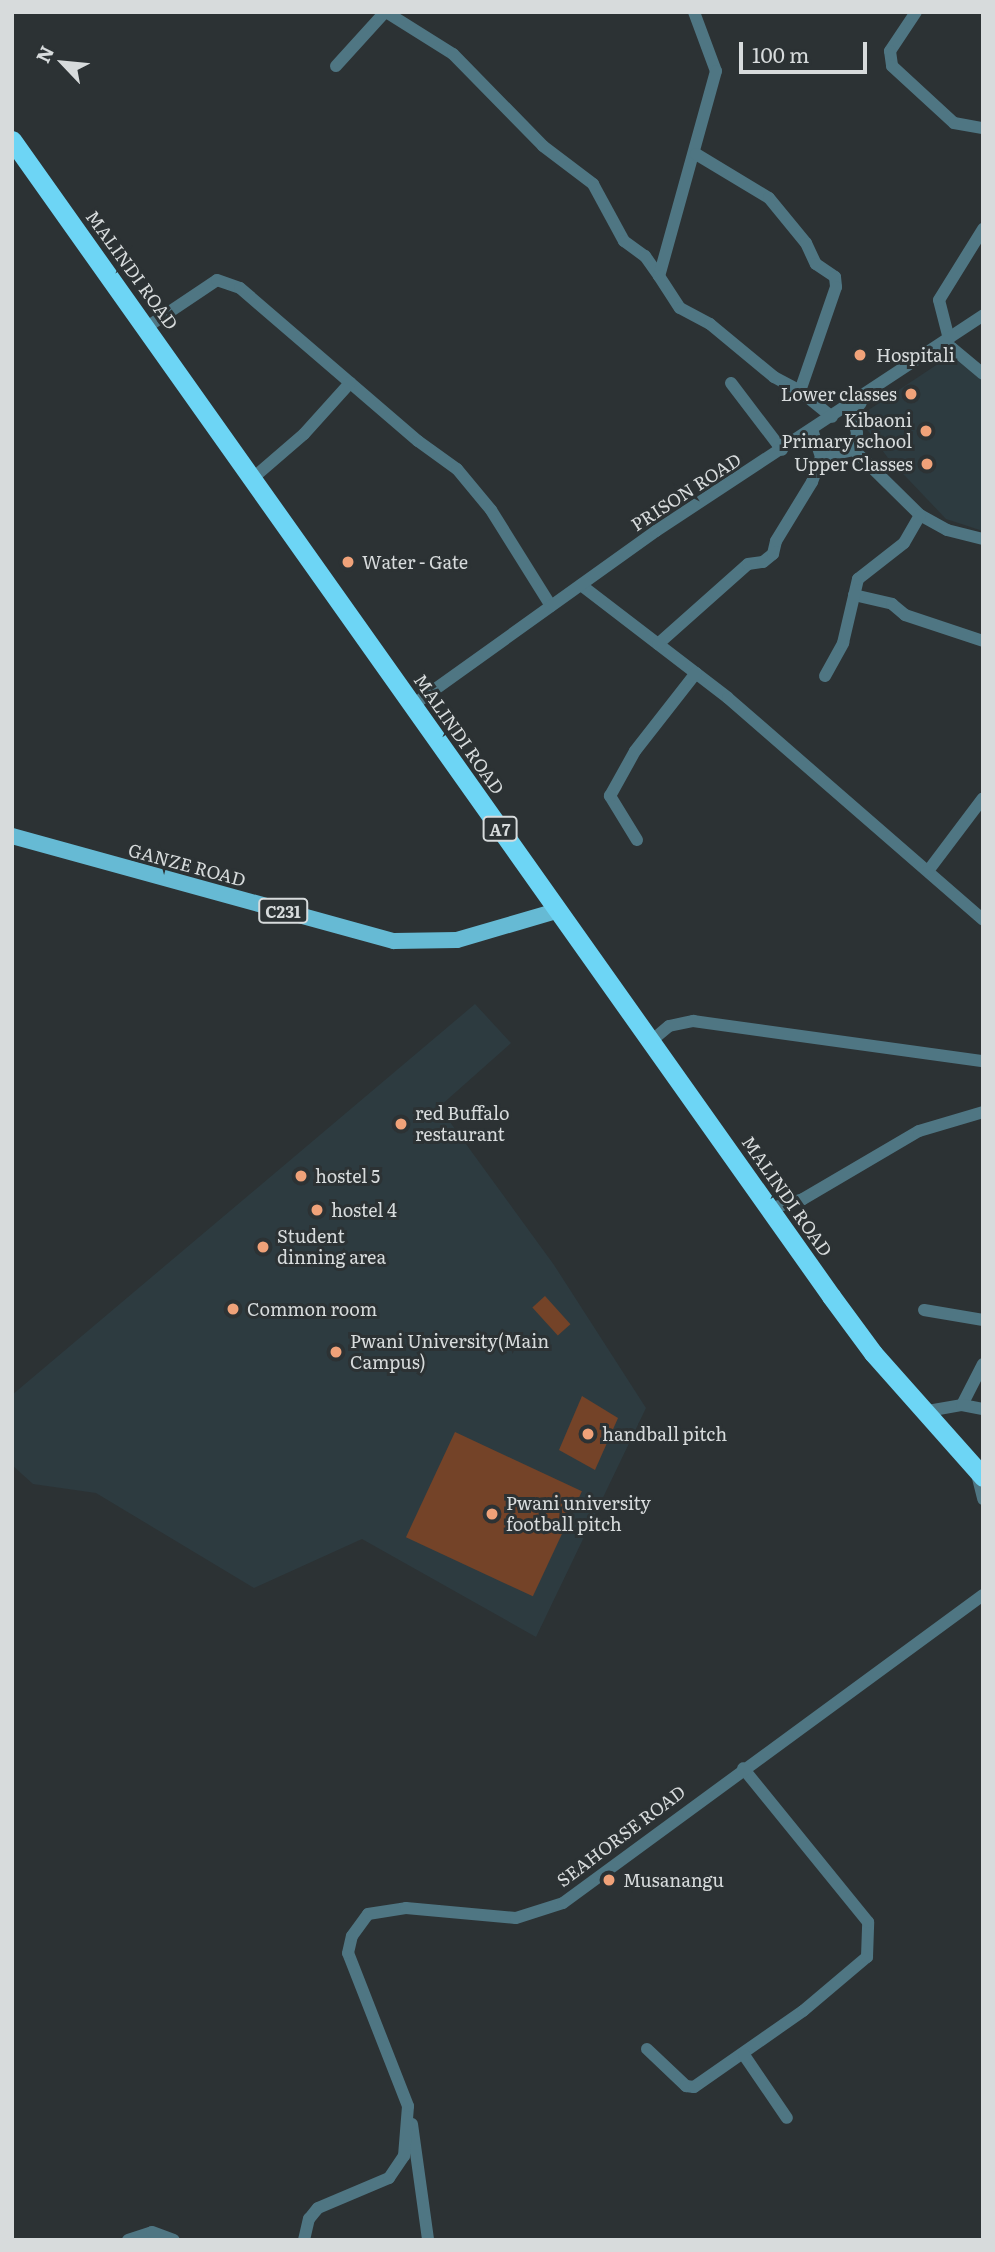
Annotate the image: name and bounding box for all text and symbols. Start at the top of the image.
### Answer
north arrow [28,28,98,98]
scale bar [743,28,871,72]
text: 100 m [752,38,809,69]
text: N [28,40,60,67]
street label: MALINDI ROAD [82,206,182,334]
place label: Hospitali [876,344,955,366]
marker: Hospitali [850,345,870,365]
place label: Lower classes [781,383,897,405]
marker: Lower classes [903,386,919,402]
place label: Kibaoni Primary school [782,410,912,452]
marker: Kibaoni Primary school [918,423,934,439]
street label: PRISON ROAD [627,448,745,536]
place label: Upper Classes [794,453,913,475]
marker: Upper Classes [919,456,935,472]
place label: Water - Gate [362,551,468,573]
marker: Water - Gate [340,554,356,570]
street label: MALINDI ROAD [409,670,509,798]
road number: A7 [482,816,518,842]
street label: GANZE ROAD [126,839,248,891]
road number: C231 [257,898,309,923]
place label: red Buffalo restaurant [415,1103,509,1146]
marker: red Buffalo restaurant [393,1116,409,1132]
street label: MALINDI ROAD [737,1132,837,1260]
place label: hostel 5 [315,1165,380,1187]
marker: hostel 5 [293,1168,309,1184]
place label: hostel 4 [331,1199,397,1221]
marker: hostel 4 [309,1202,325,1218]
place label: Student dinning area [277,1226,386,1268]
marker: Student dinning area [255,1239,271,1255]
place label: Common room [247,1298,377,1320]
marker: Common room [225,1301,241,1317]
place label: Pwani University(Main Campus) [350,1331,549,1374]
marker: Pwani University(Main Campus) [328,1344,344,1360]
place label: handball pitch [602,1423,727,1445]
marker: handball pitch [580,1426,596,1442]
place label: Pwani university football pitch [506,1493,651,1536]
marker: Pwani university football pitch [484,1506,500,1522]
street label: SEAHORSE ROAD [553,1781,689,1891]
place label: Musanangu [623,1869,724,1891]
marker: Musanangu [601,1872,617,1888]

